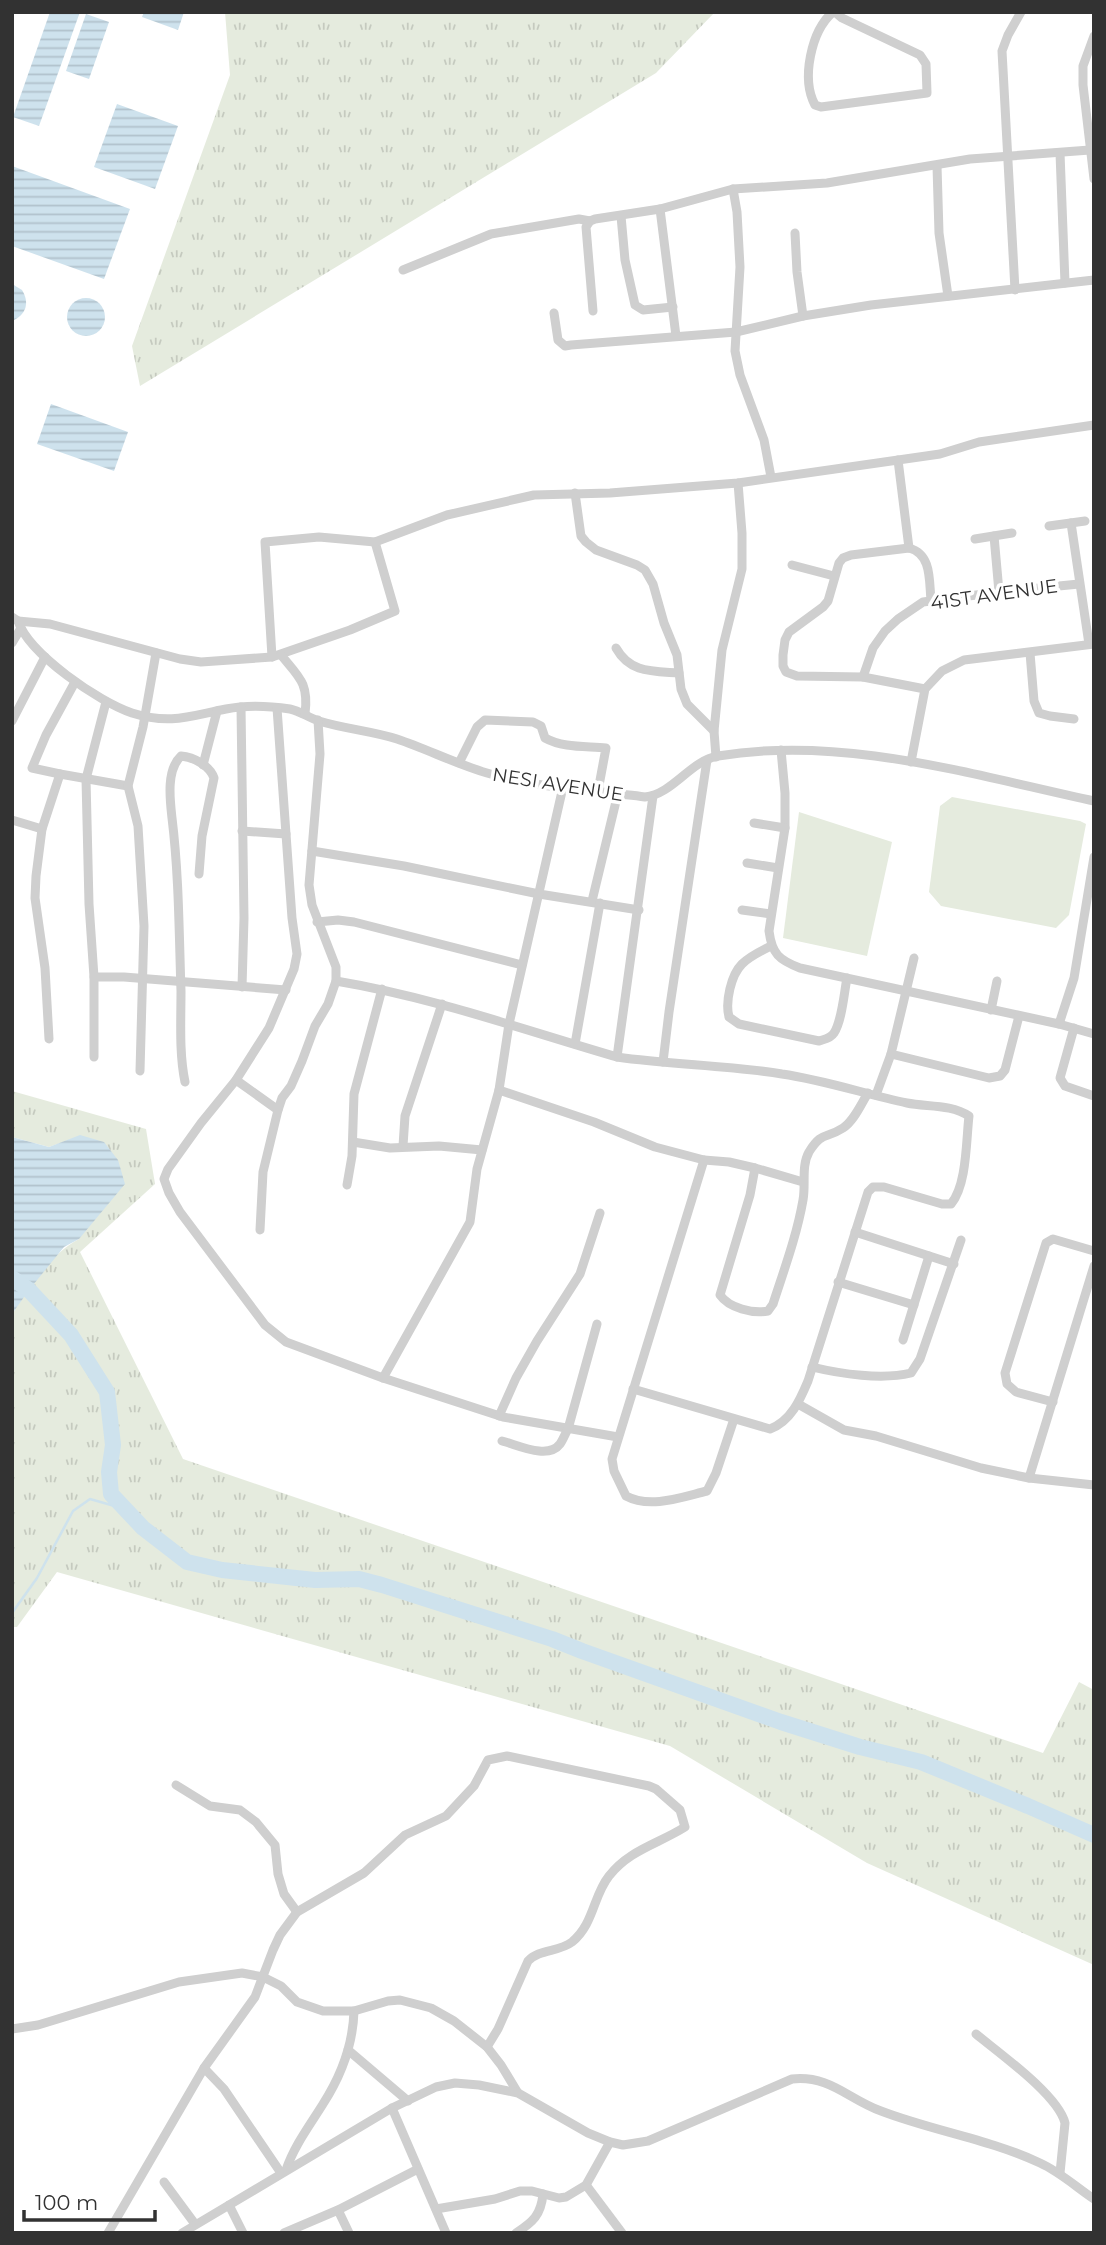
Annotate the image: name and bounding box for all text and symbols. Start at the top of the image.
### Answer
street label: 41ST AVENUE [929,574,1059,615]
street label: NESI AVENUE [491,763,625,806]
scale bar [24,2178,156,2222]
text: 100 m [35,2190,98,2215]

